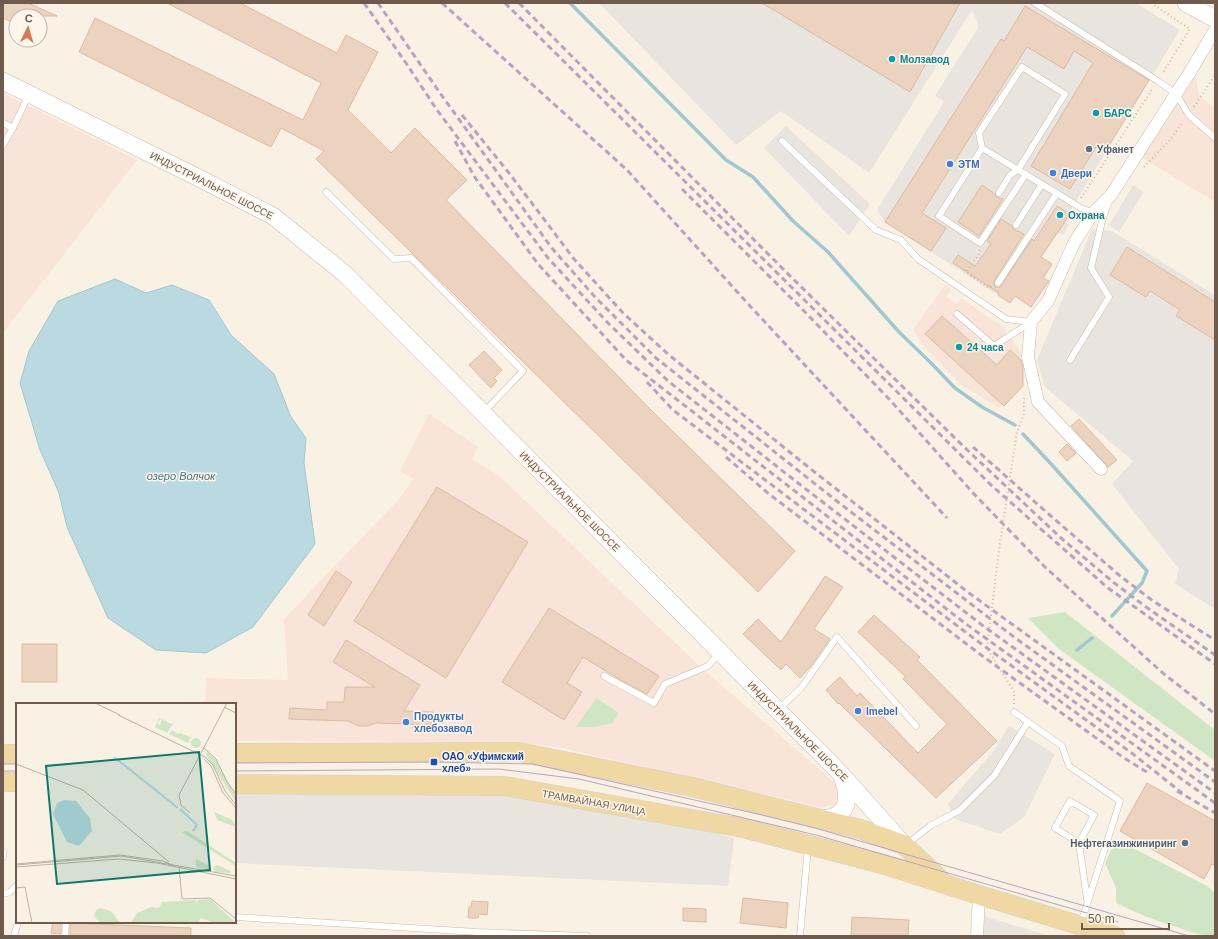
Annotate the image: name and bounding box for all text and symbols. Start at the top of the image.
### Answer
north arrow [8,8,48,48]
text: С [24,12,33,24]
marker: Молзавод [887,54,897,64]
place label: Молзавод [900,54,950,65]
marker: БАРС [1091,108,1101,118]
place label: БАРС [1104,108,1132,119]
marker: Уфанет [1084,144,1094,154]
place label: Уфанет [1097,144,1134,155]
street label: ИНДУСТРИАЛЬНОЕ ШОССЕ [148,149,276,222]
marker: ЭТМ [945,159,955,169]
place label: ЭТМ [958,159,980,170]
marker: Двери [1048,168,1058,178]
place label: Двери [1061,168,1092,179]
marker: Охрана [1055,210,1065,220]
place label: Охрана [1068,210,1105,221]
marker: 24 часа [954,342,964,352]
place label: 24 часа [967,342,1004,353]
street label: ИНДУСТРИАЛЬНОЕ ШОССЕ [517,449,622,554]
water label: озеро Волчок [147,470,216,482]
street label: ИНДУСТРИАЛЬНОЕ ШОССЕ [745,679,850,784]
inset map [16,703,236,923]
marker: Imebel [853,706,863,716]
place label: Imebel [866,706,898,717]
place label: Продукты хлебозавод [414,711,473,734]
marker: Продукты хлебозавод [401,717,411,727]
place label: ОАО «Уфимский хлеб» [442,751,524,774]
marker: ОАО «Уфимский хлеб» [429,757,439,767]
street label: ТРАМВАЙНАЯ УЛИЦА [541,787,647,817]
place label: Нефтегазинжиниринг [1070,838,1177,849]
marker: Нефтегазинжиниринг [1180,838,1190,848]
scale bar [1082,905,1169,931]
text: 50 m [1088,912,1115,926]

